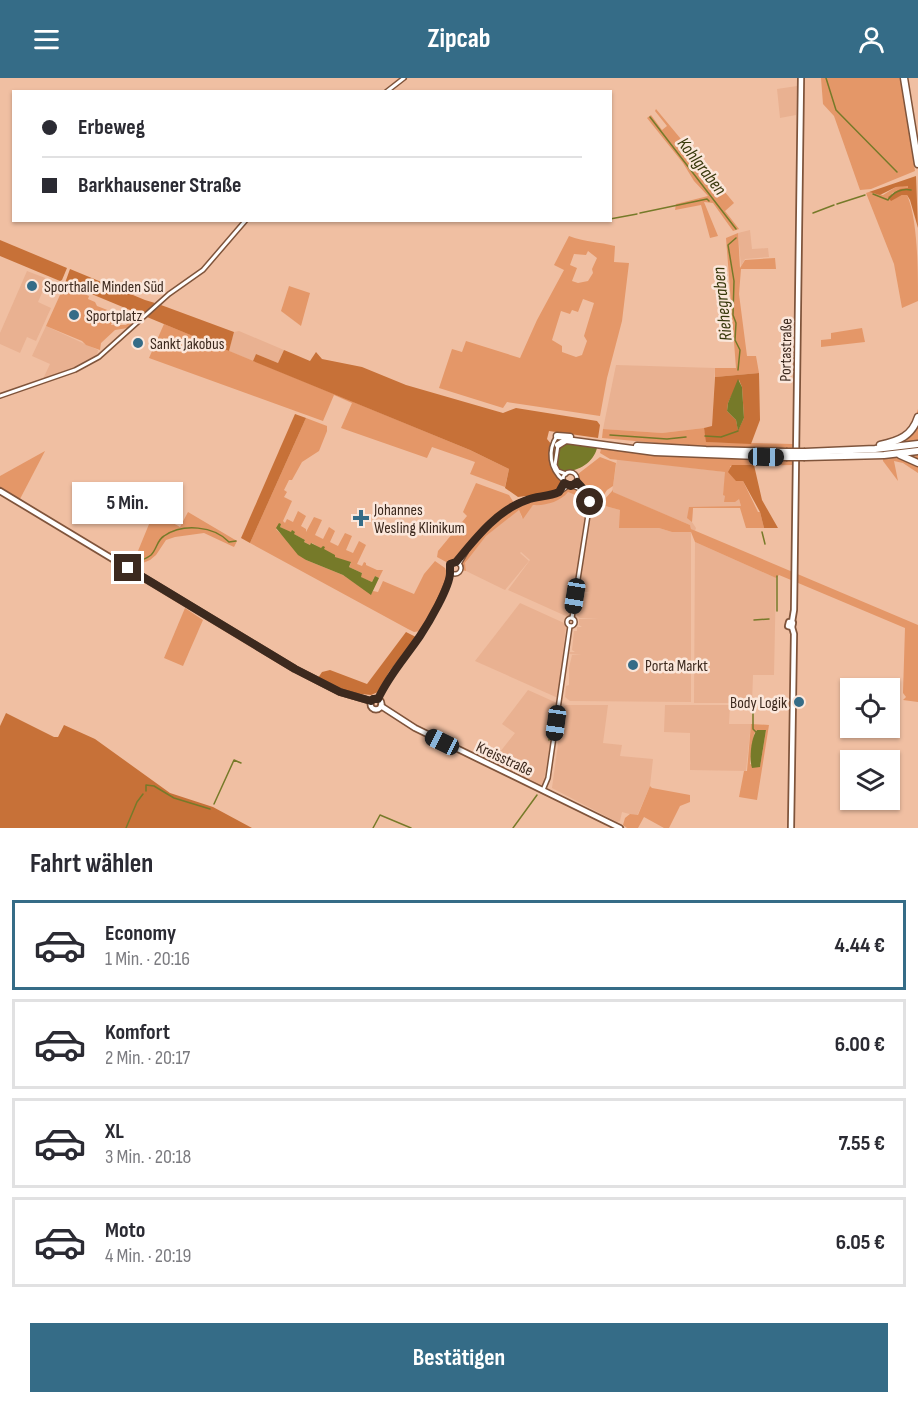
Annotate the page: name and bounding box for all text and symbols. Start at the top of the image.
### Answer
icon: menu [30,23,63,56]
text: Zipcab [427,23,491,55]
icon: person [855,23,888,56]
text: Erbeweg [78,114,145,141]
water label: Kohlgraben [673,133,731,200]
text: Barkhausener Straße [78,172,242,199]
water label: Riehegraben [708,265,737,342]
place label: Sporthalle Minden Süd [44,278,164,297]
marker: Sporthalle Minden Süd [25,279,39,293]
place label: Sportplatz [86,307,143,326]
marker: Sportplatz [67,308,81,322]
street label: Portastraße [776,318,797,382]
place label: Sankt Jakobus [150,335,225,354]
marker: Sankt Jakobus [131,336,145,350]
car [748,448,784,466]
callout: 5 Min. [72,481,184,523]
route start [576,488,603,515]
text: 5 Min. [106,491,149,515]
place label: Johannes Wesling Klinikum [373,501,465,538]
marker: Johannes Wesling Klinikum [352,509,370,527]
route end [114,554,141,581]
car [563,577,587,615]
place label: Porta Markt [645,657,708,676]
marker: Porta Markt [626,658,640,672]
map controls [840,678,900,810]
button: locate [840,678,900,738]
place label: Body Logik [730,694,787,713]
marker: Body Logik [792,695,806,709]
car [545,704,567,742]
car [422,726,462,758]
street label: Kreisstraße [473,738,536,781]
button: layers [840,750,900,810]
text: Fahrt wählen [30,848,153,880]
icon: car [33,918,87,972]
text: Economy [105,920,176,947]
text: 4.44 € [834,932,885,959]
text: 1 Min. · 20:16 [105,947,190,971]
icon: car [33,1017,87,1071]
text: Komfort [105,1019,170,1046]
text: 6.00 € [835,1031,885,1058]
text: 2 Min. · 20:17 [105,1046,190,1070]
icon: car [33,1116,87,1170]
text: XL [105,1118,124,1145]
text: 7.55 € [838,1130,885,1157]
text: 3 Min. · 20:18 [105,1145,191,1169]
icon: car [33,1215,87,1269]
text: Moto [105,1217,145,1244]
text: 6.05 € [836,1229,885,1256]
text: 4 Min. · 20:19 [105,1244,191,1268]
button: Bestätigen [30,1323,888,1392]

